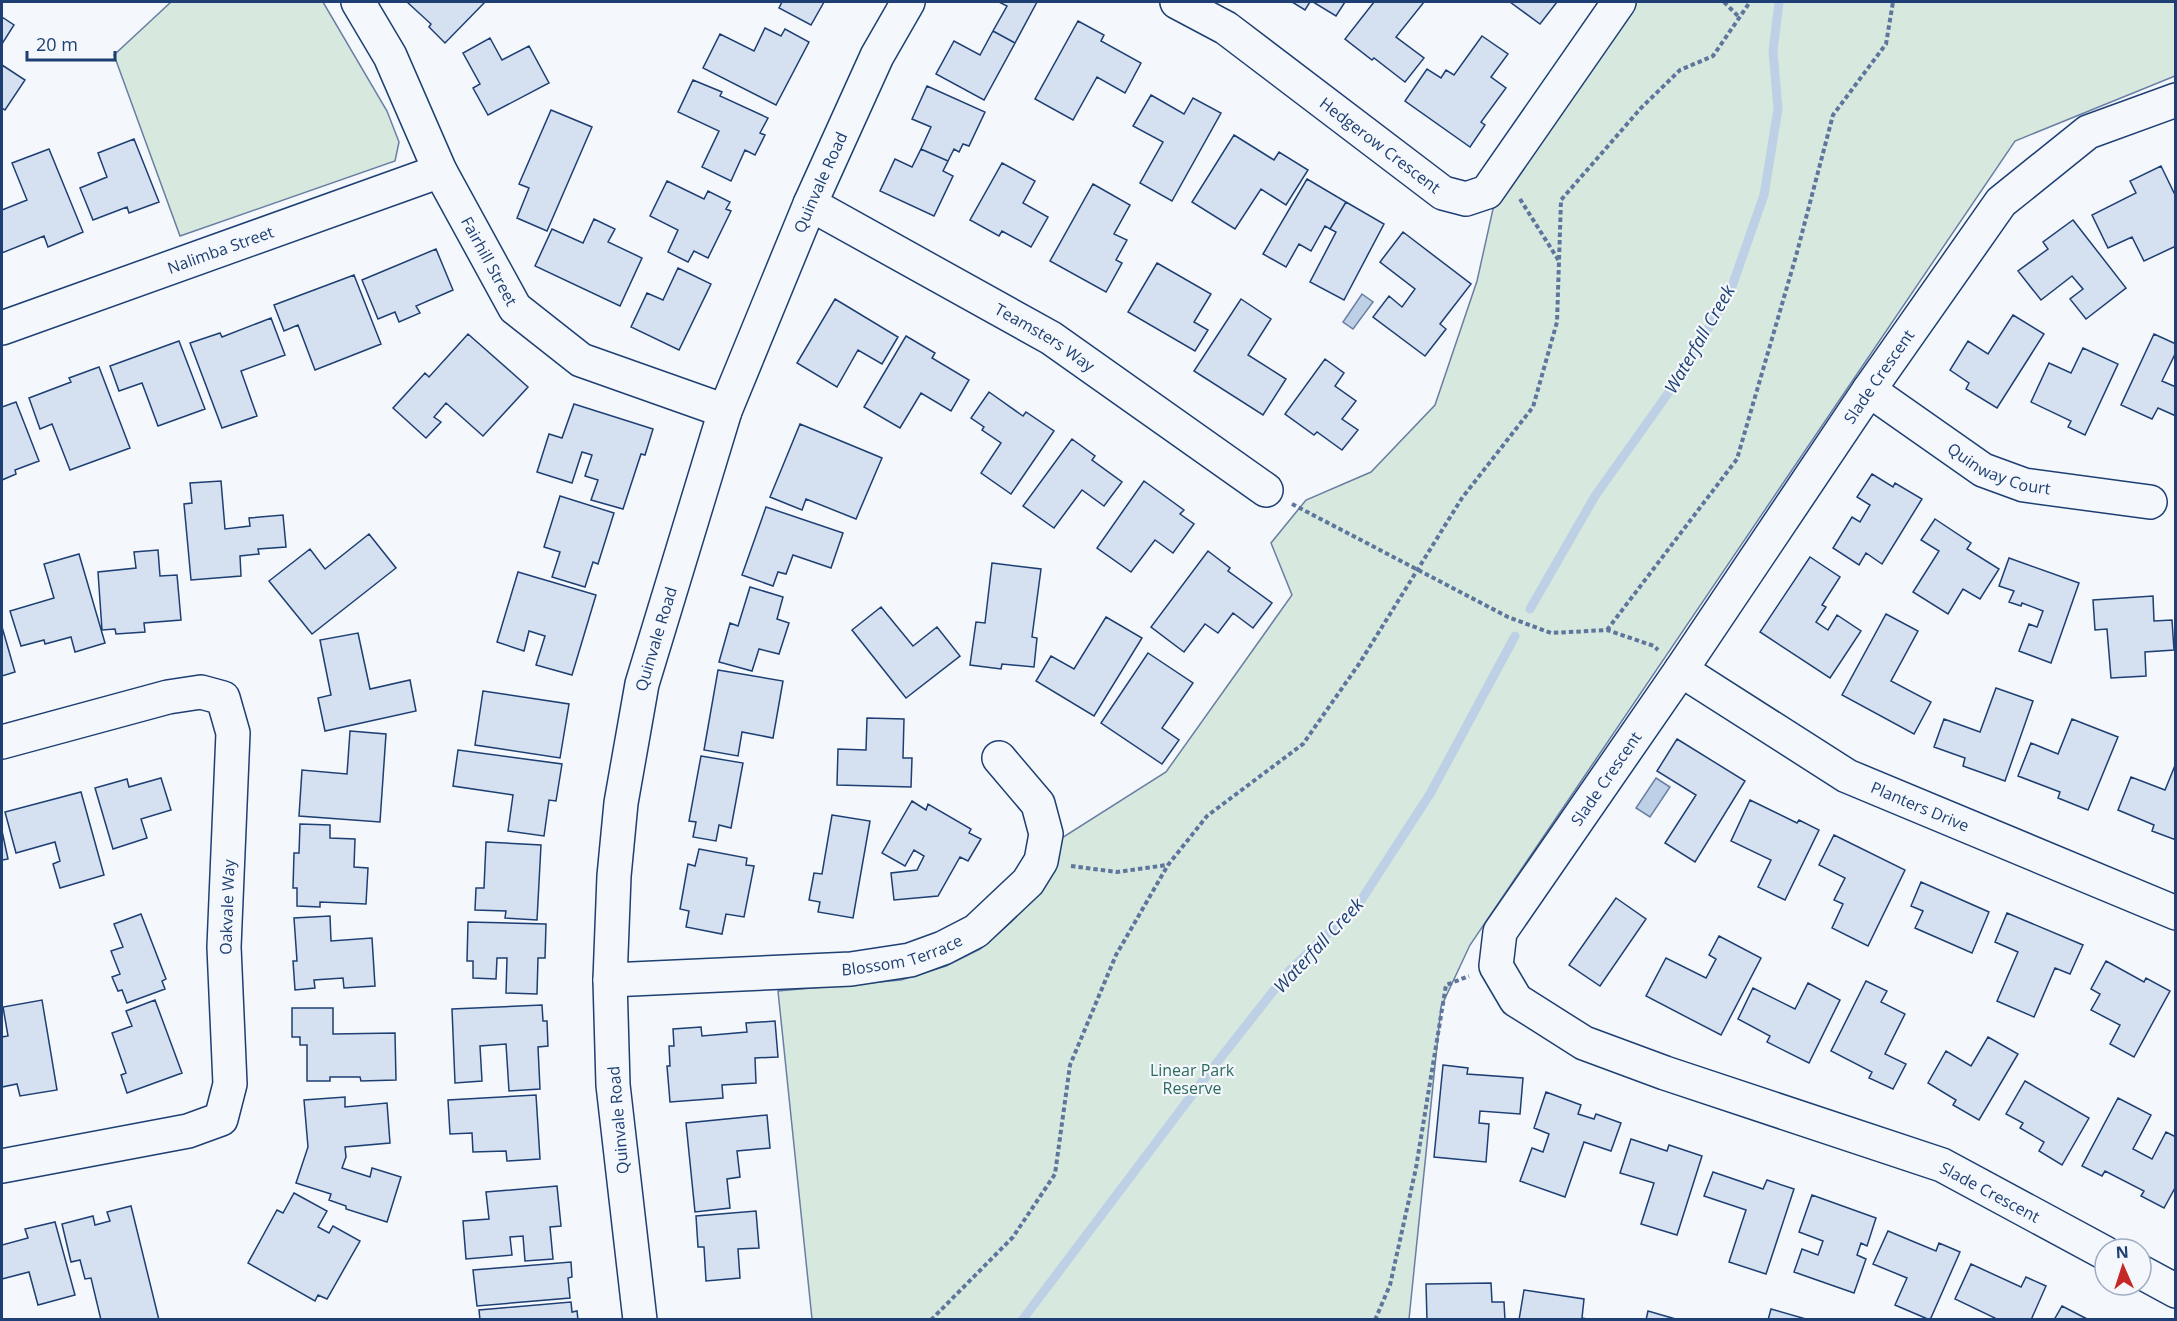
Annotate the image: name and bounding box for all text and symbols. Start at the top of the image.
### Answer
scale bar [27,24,116,62]
text: 20 m [36,32,78,56]
street label: Hedgerow Crescent [1315,92,1445,198]
street label: Quinvale Road [788,128,852,236]
street label: Fairhill Street [456,213,523,310]
street label: Nalimba Street [164,220,277,279]
water label: Waterfall Creek [1658,279,1740,398]
street label: Teamsters Way [991,298,1100,377]
street label: Slade Crescent [1838,325,1919,428]
street label: Quinway Court [1943,437,2052,500]
street label: Quinvale Road [630,584,682,693]
street label: Slade Crescent [1566,727,1646,830]
street label: Planters Drive [1867,776,1972,837]
street label: Oakvale Way [214,858,240,955]
water label: Waterfall Creek [1268,892,1369,998]
street label: Blossom Terrace [841,929,966,980]
park label: Linear Park Reserve [1150,1059,1235,1099]
street label: Quinvale Road [602,1065,634,1175]
street label: Slade Crescent [1936,1156,2044,1228]
north arrow [2093,1237,2153,1297]
text: N [2115,1241,2129,1263]

